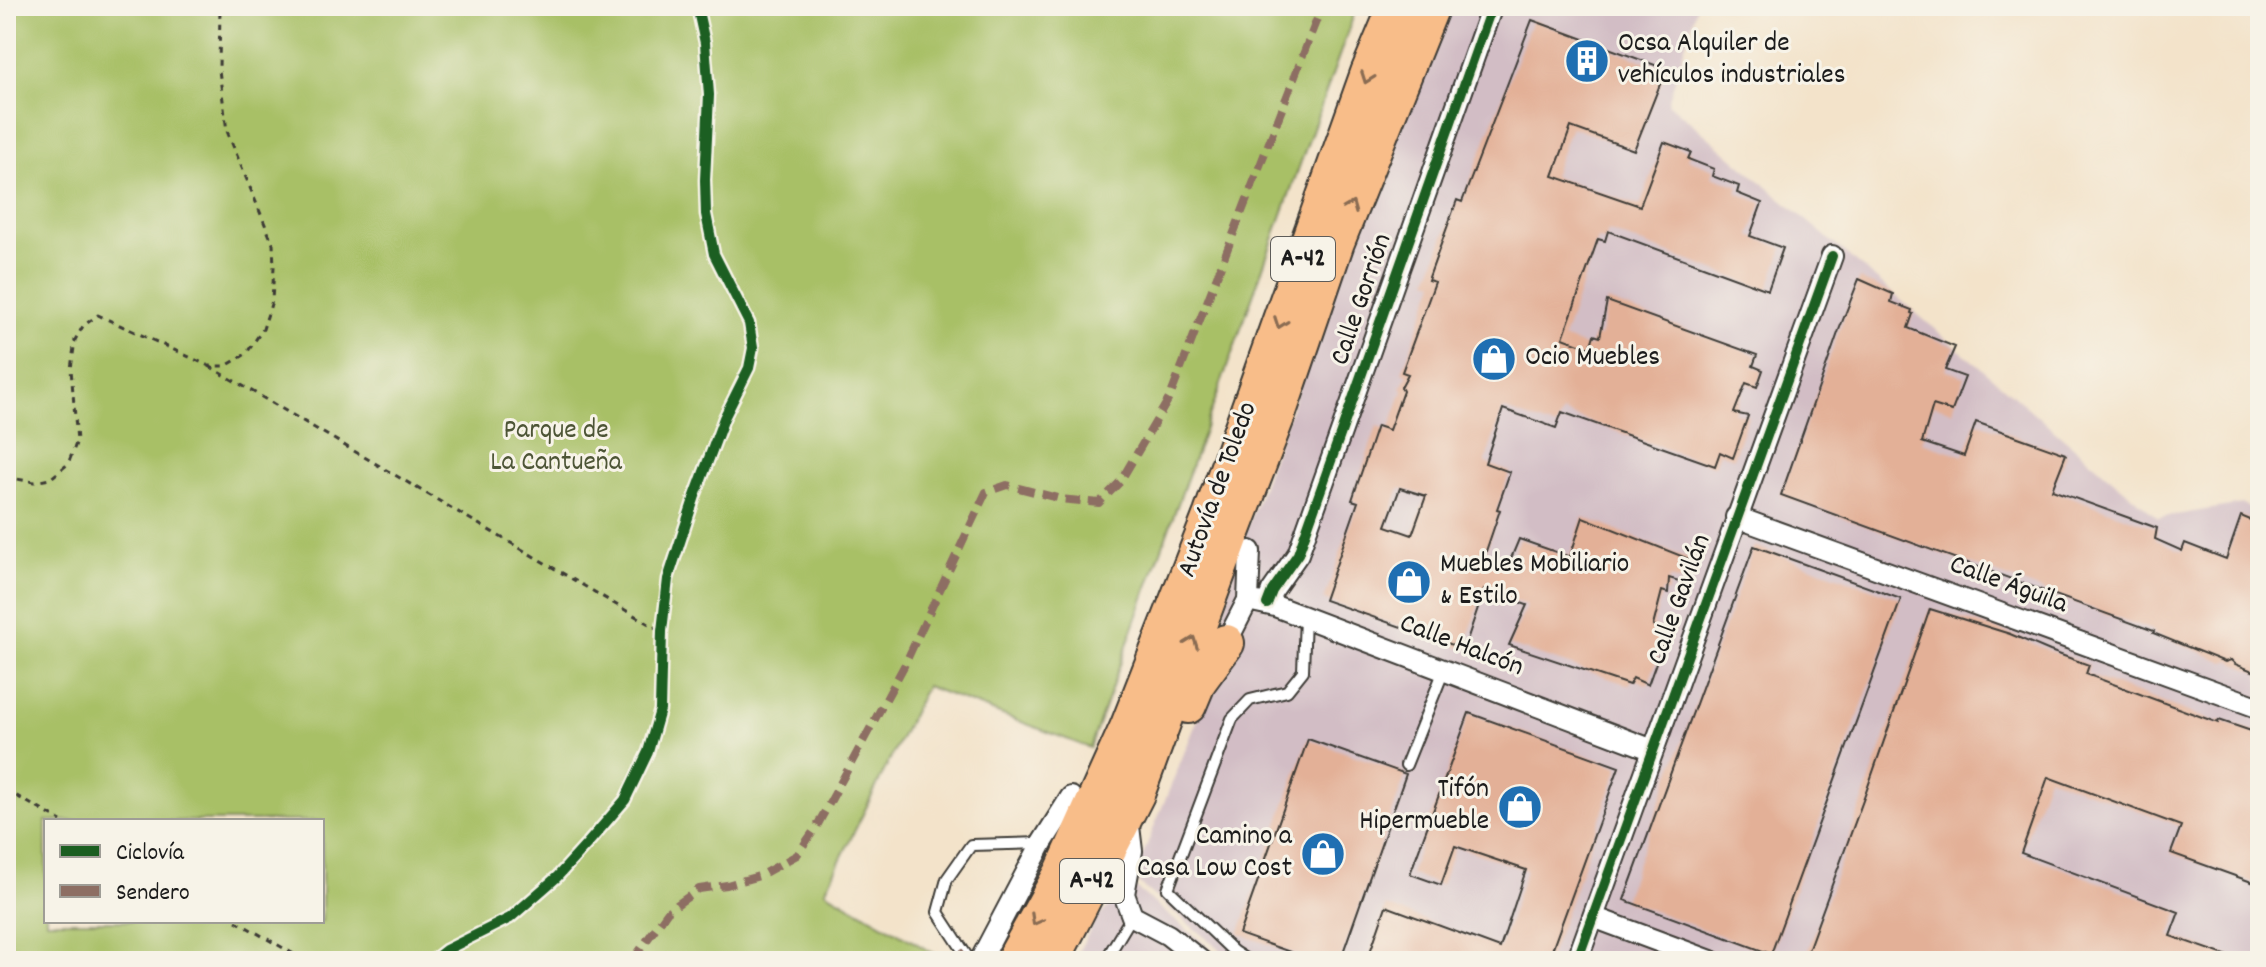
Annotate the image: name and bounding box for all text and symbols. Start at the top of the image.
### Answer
place label: Ocsa Alquiler de vehículos industriales [1618,25,1845,97]
building icon: Ocsa Alquiler de vehículos industriales [1563,37,1611,85]
one-way arrow [1360,70,1377,84]
one-way arrow [1341,201,1357,215]
street label: Calle Gorrión [1322,229,1404,371]
road number: A-42 [1271,237,1335,281]
one-way arrow [1274,315,1290,329]
shop icon: Ocio Muebles [1470,335,1518,383]
place label: Ocio Muebles [1525,339,1660,379]
street label: Autovía de Toledo [1169,397,1269,583]
park label: Parque de La Cantueña [490,412,623,484]
street label: Calle Gavilán [1639,529,1723,671]
place label: Muebles Mobiliario & Estilo [1440,546,1629,618]
street label: Calle Águila [1943,546,2073,626]
shop icon: Muebles Mobiliario & Estilo [1385,558,1433,606]
street label: Calle Halcón [1393,605,1529,689]
one-way arrow [1182,636,1199,650]
place label: Tifón Hipermueble [1359,771,1489,843]
shop icon: Tifón Hipermueble [1496,783,1544,831]
place label: Camino a Casa Low Cost [1137,818,1293,890]
legend [44,819,324,923]
shop icon: Camino a Casa Low Cost [1299,830,1347,878]
text: Ciclovía [116,837,185,871]
road number: A-42 [1060,859,1124,903]
text: Sendero [116,877,190,911]
one-way arrow [1030,911,1046,926]

